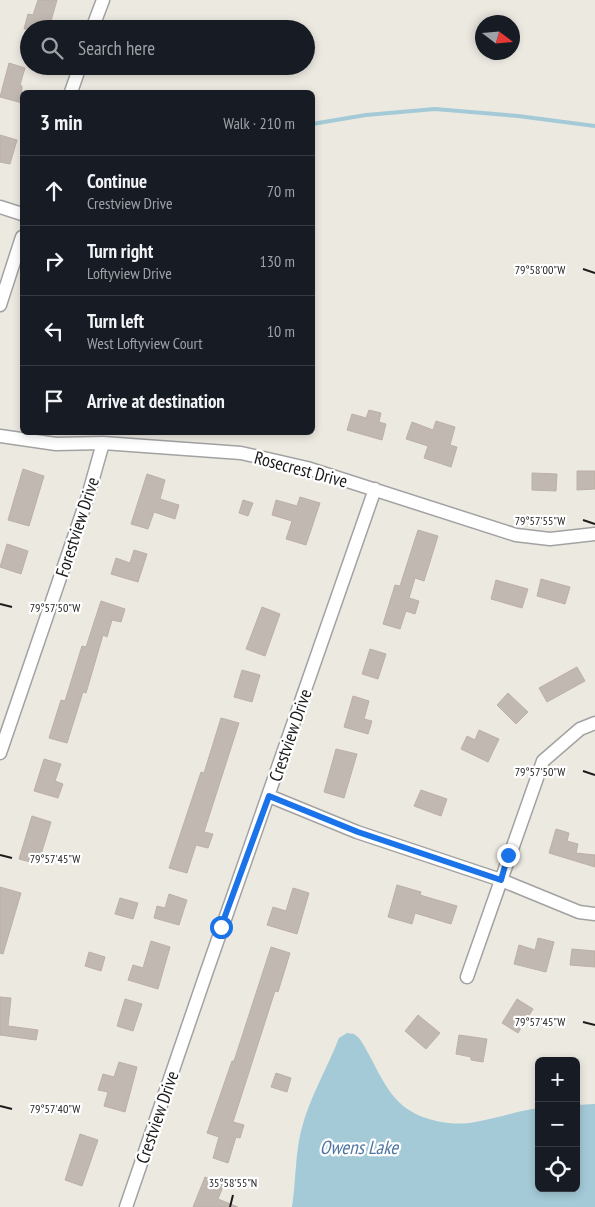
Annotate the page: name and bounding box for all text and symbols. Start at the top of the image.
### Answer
north arrow [475,15,520,60]
search box [20,20,315,75]
icon: search [38,34,66,62]
text: Search here [78,36,155,60]
text: 3 min [40,109,82,136]
text: Walk · 210 m [223,113,295,133]
text: Continue [87,169,147,193]
icon: ahead [40,177,68,205]
text: 70 m [267,181,295,201]
text: Crestview Drive [87,193,173,213]
text: Turn right [87,239,153,263]
icon: right [40,247,68,275]
text: 130 m [260,251,295,271]
text: 79°58'00"W [515,262,565,277]
text: Loftyview Drive [87,263,172,283]
text: Turn left [87,309,144,333]
icon: left [40,317,68,345]
text: 10 m [267,321,295,341]
text: West Loftyview Court [87,333,203,353]
icon: arrive [40,387,68,415]
text: Arrive at destination [87,389,225,413]
street label: Rosecrest Drive [252,446,350,492]
street label: Forestview Drive [50,474,104,580]
text: 79°57'55"W [515,513,565,528]
text: 79°57'50"W [30,600,80,615]
street label: Crestview Drive [263,686,317,784]
text: 79°57'50"W [515,764,565,779]
route end [497,844,520,867]
text: 79°57'45"W [30,851,80,866]
route start [210,916,233,939]
text: 79°57'45"W [515,1014,565,1029]
map controls [535,1057,580,1192]
button: + [535,1057,580,1102]
street label: Crestview Drive [130,1068,184,1166]
text: 79°57'40"W [30,1101,80,1116]
button: − [535,1102,580,1147]
water label: Owens Lake [320,1135,399,1159]
button: locate [535,1147,580,1192]
text: 35°58'55"N [209,1175,257,1190]

